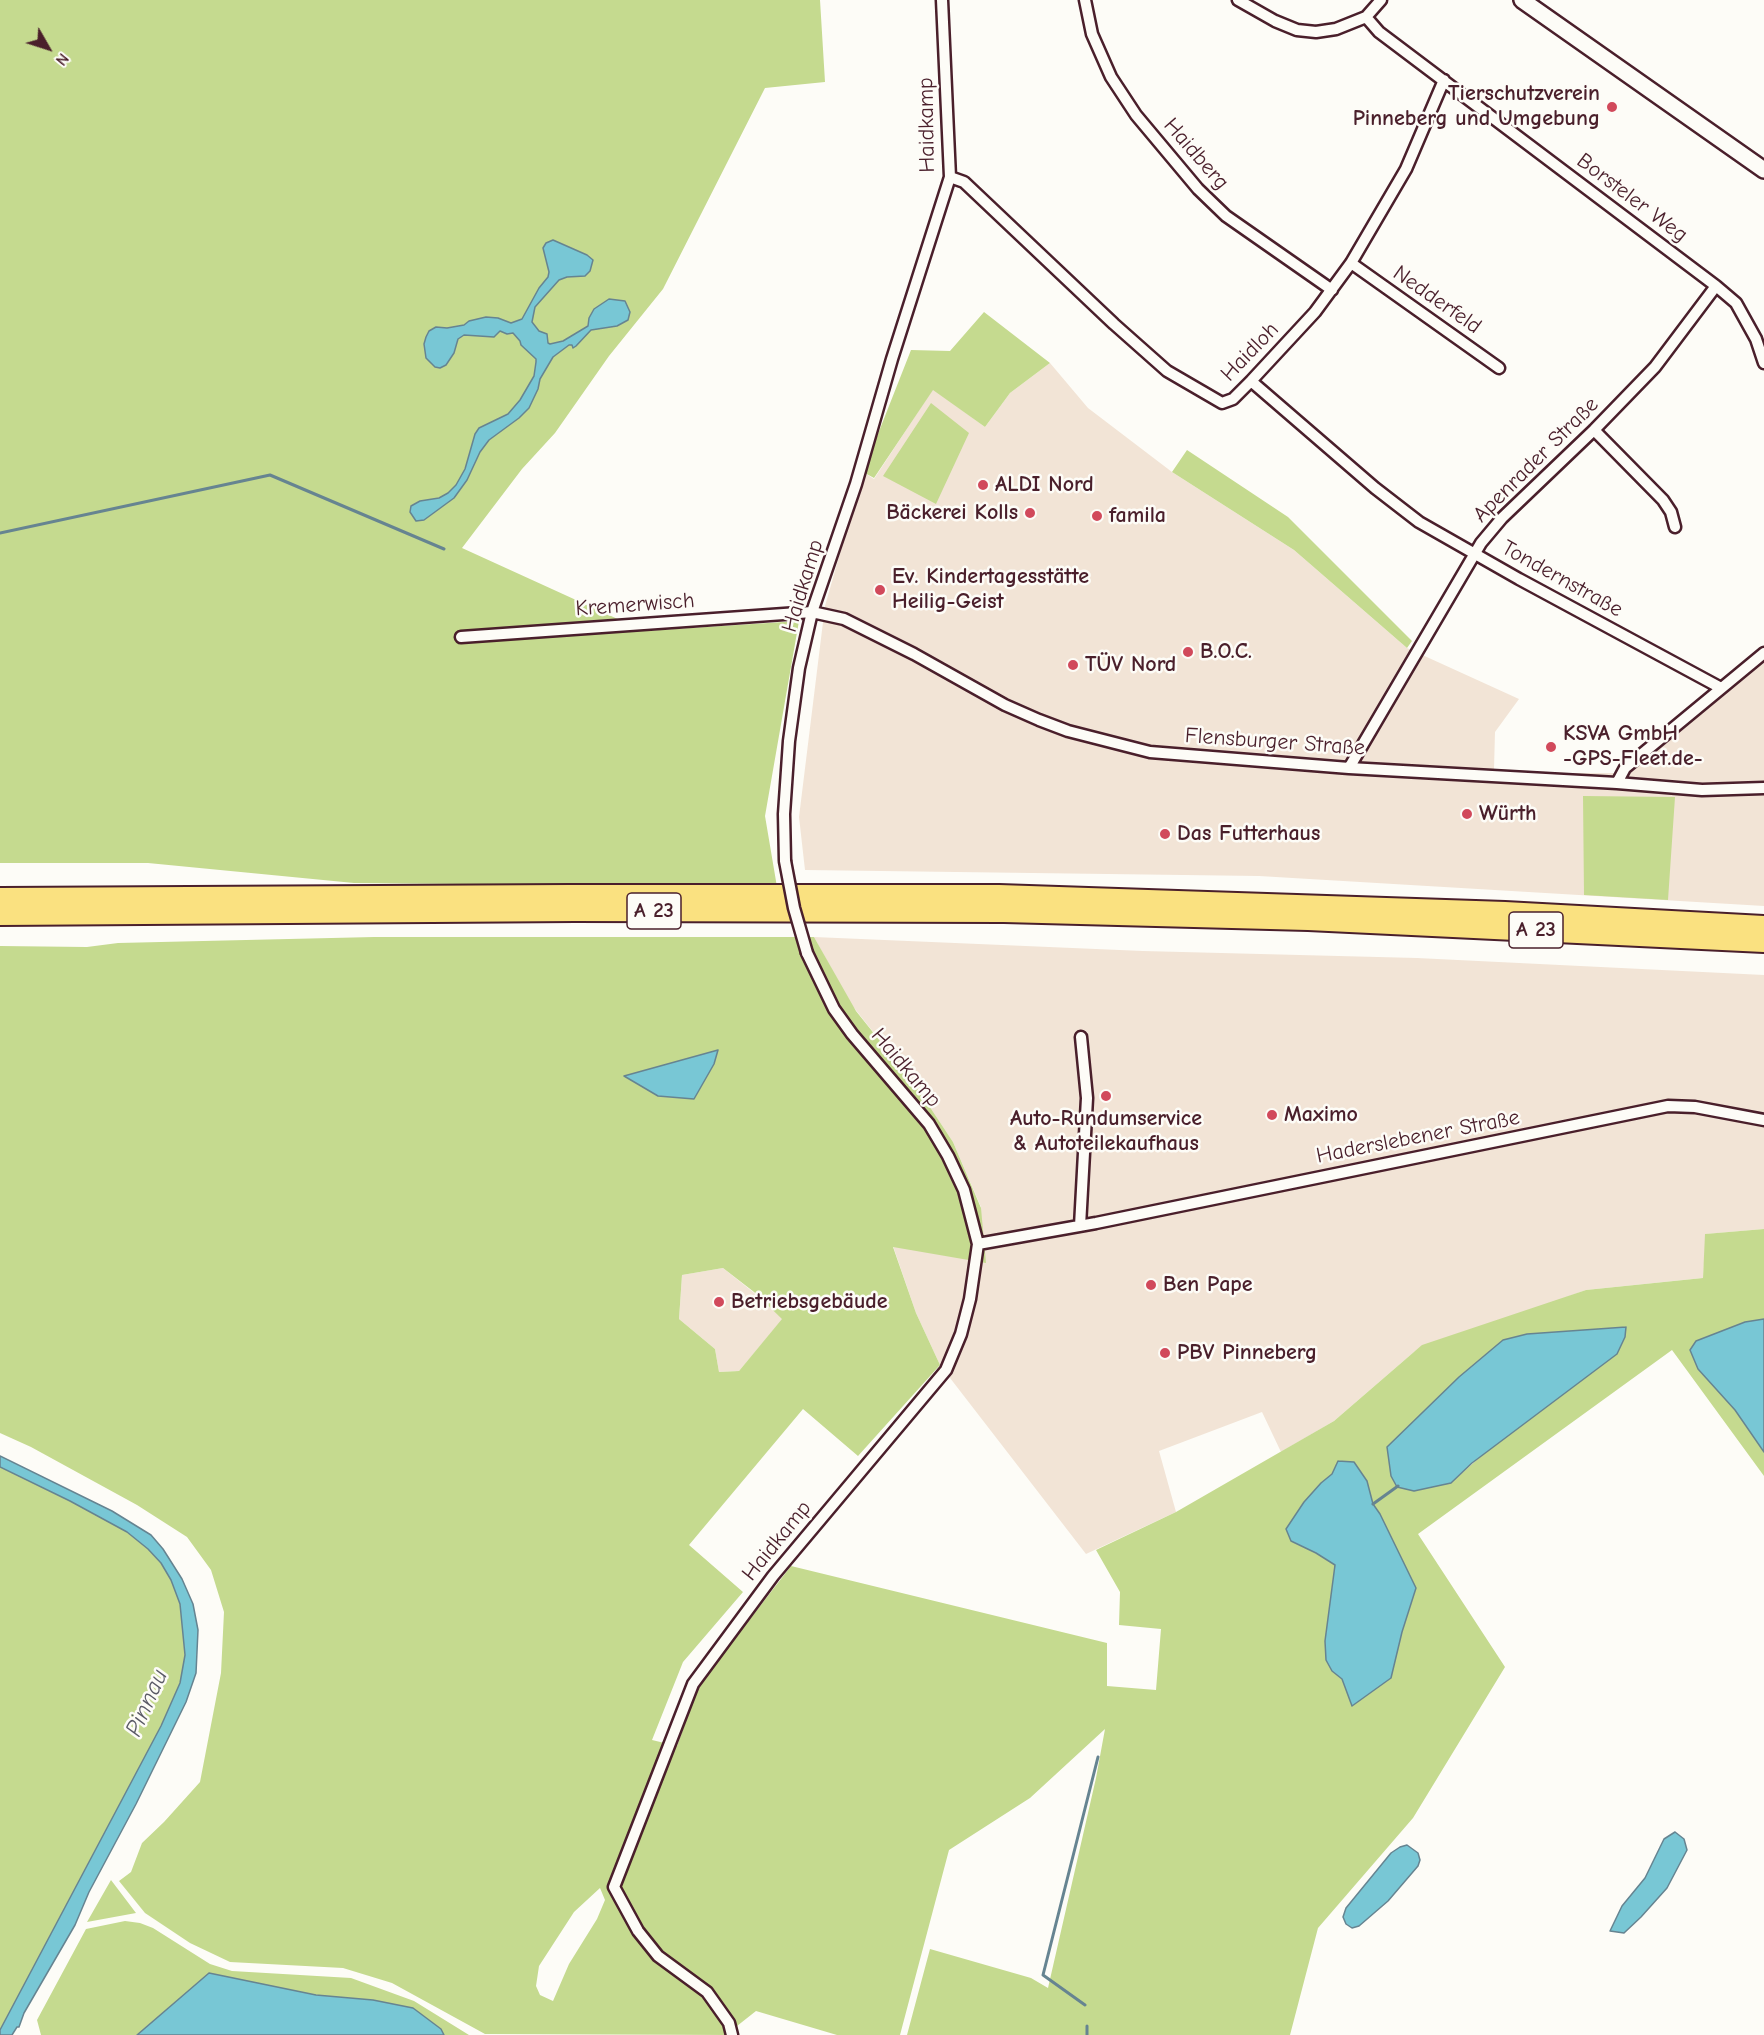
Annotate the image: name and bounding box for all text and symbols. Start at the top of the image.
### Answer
north arrow [18,18,78,78]
text: N [52,50,72,69]
street label: Haidkamp [913,77,941,173]
place label: Tierschutzverein Pinneberg und Umgebung [1353,81,1600,132]
marker: Tierschutzverein Pinneberg und Umgebung [1605,100,1619,114]
street label: Haidberg [1158,113,1234,195]
street label: Borsteler Weg [1571,148,1693,248]
street label: Nedderfeld [1388,260,1486,340]
street label: Haidloh [1215,317,1285,387]
street label: Apenrader Straße [1468,392,1604,528]
place label: ALDI Nord [995,472,1094,498]
marker: ALDI Nord [976,478,990,492]
place label: Bäckerei Kolls [886,500,1018,526]
place label: famila [1109,503,1166,529]
marker: Bäckerei Kolls [1023,506,1037,520]
marker: famila [1090,509,1104,523]
street label: Tondernstraße [1497,535,1627,623]
street label: Haidkamp [776,537,830,635]
place label: Ev. Kindertagesstätte Heilig-Geist [892,564,1089,616]
marker: Ev. Kindertagesstätte Heilig-Geist [873,583,887,597]
street label: Kremerwisch [575,588,695,622]
place label: B.O.C. [1200,639,1252,665]
marker: B.O.C. [1181,645,1195,659]
place label: TÜV Nord [1085,652,1176,678]
marker: TÜV Nord [1066,658,1080,672]
place label: KSVA GmbH -GPS-Fleet.de- [1563,721,1703,772]
street label: Flensburger Straße [1184,723,1366,761]
marker: KSVA GmbH -GPS-Fleet.de- [1544,740,1558,754]
place label: Würth [1479,801,1537,827]
marker: Würth [1460,807,1474,821]
place label: Das Futterhaus [1177,821,1320,847]
marker: Das Futterhaus [1158,827,1172,841]
road number: A 23 [627,893,681,929]
road number: A 23 [1509,912,1563,948]
street label: Haidkamp [865,1023,947,1113]
marker: Auto-Rundumservice & Autoteilekaufhaus [1099,1089,1113,1103]
place label: Maximo [1284,1102,1358,1128]
street label: Haderslebener Straße [1314,1104,1522,1170]
place label: Auto-Rundumservice & Autoteilekaufhaus [1010,1106,1202,1158]
marker: Maximo [1265,1108,1279,1122]
place label: Ben Pape [1163,1272,1253,1298]
marker: Ben Pape [1144,1278,1158,1292]
place label: Betriebsgebäude [731,1289,888,1315]
marker: Betriebsgebäude [712,1295,726,1309]
place label: PBV Pinneberg [1177,1340,1317,1366]
marker: PBV Pinneberg [1158,1346,1172,1360]
street label: Haidkamp [737,1496,817,1586]
water label: Pinnau [120,1665,174,1741]

